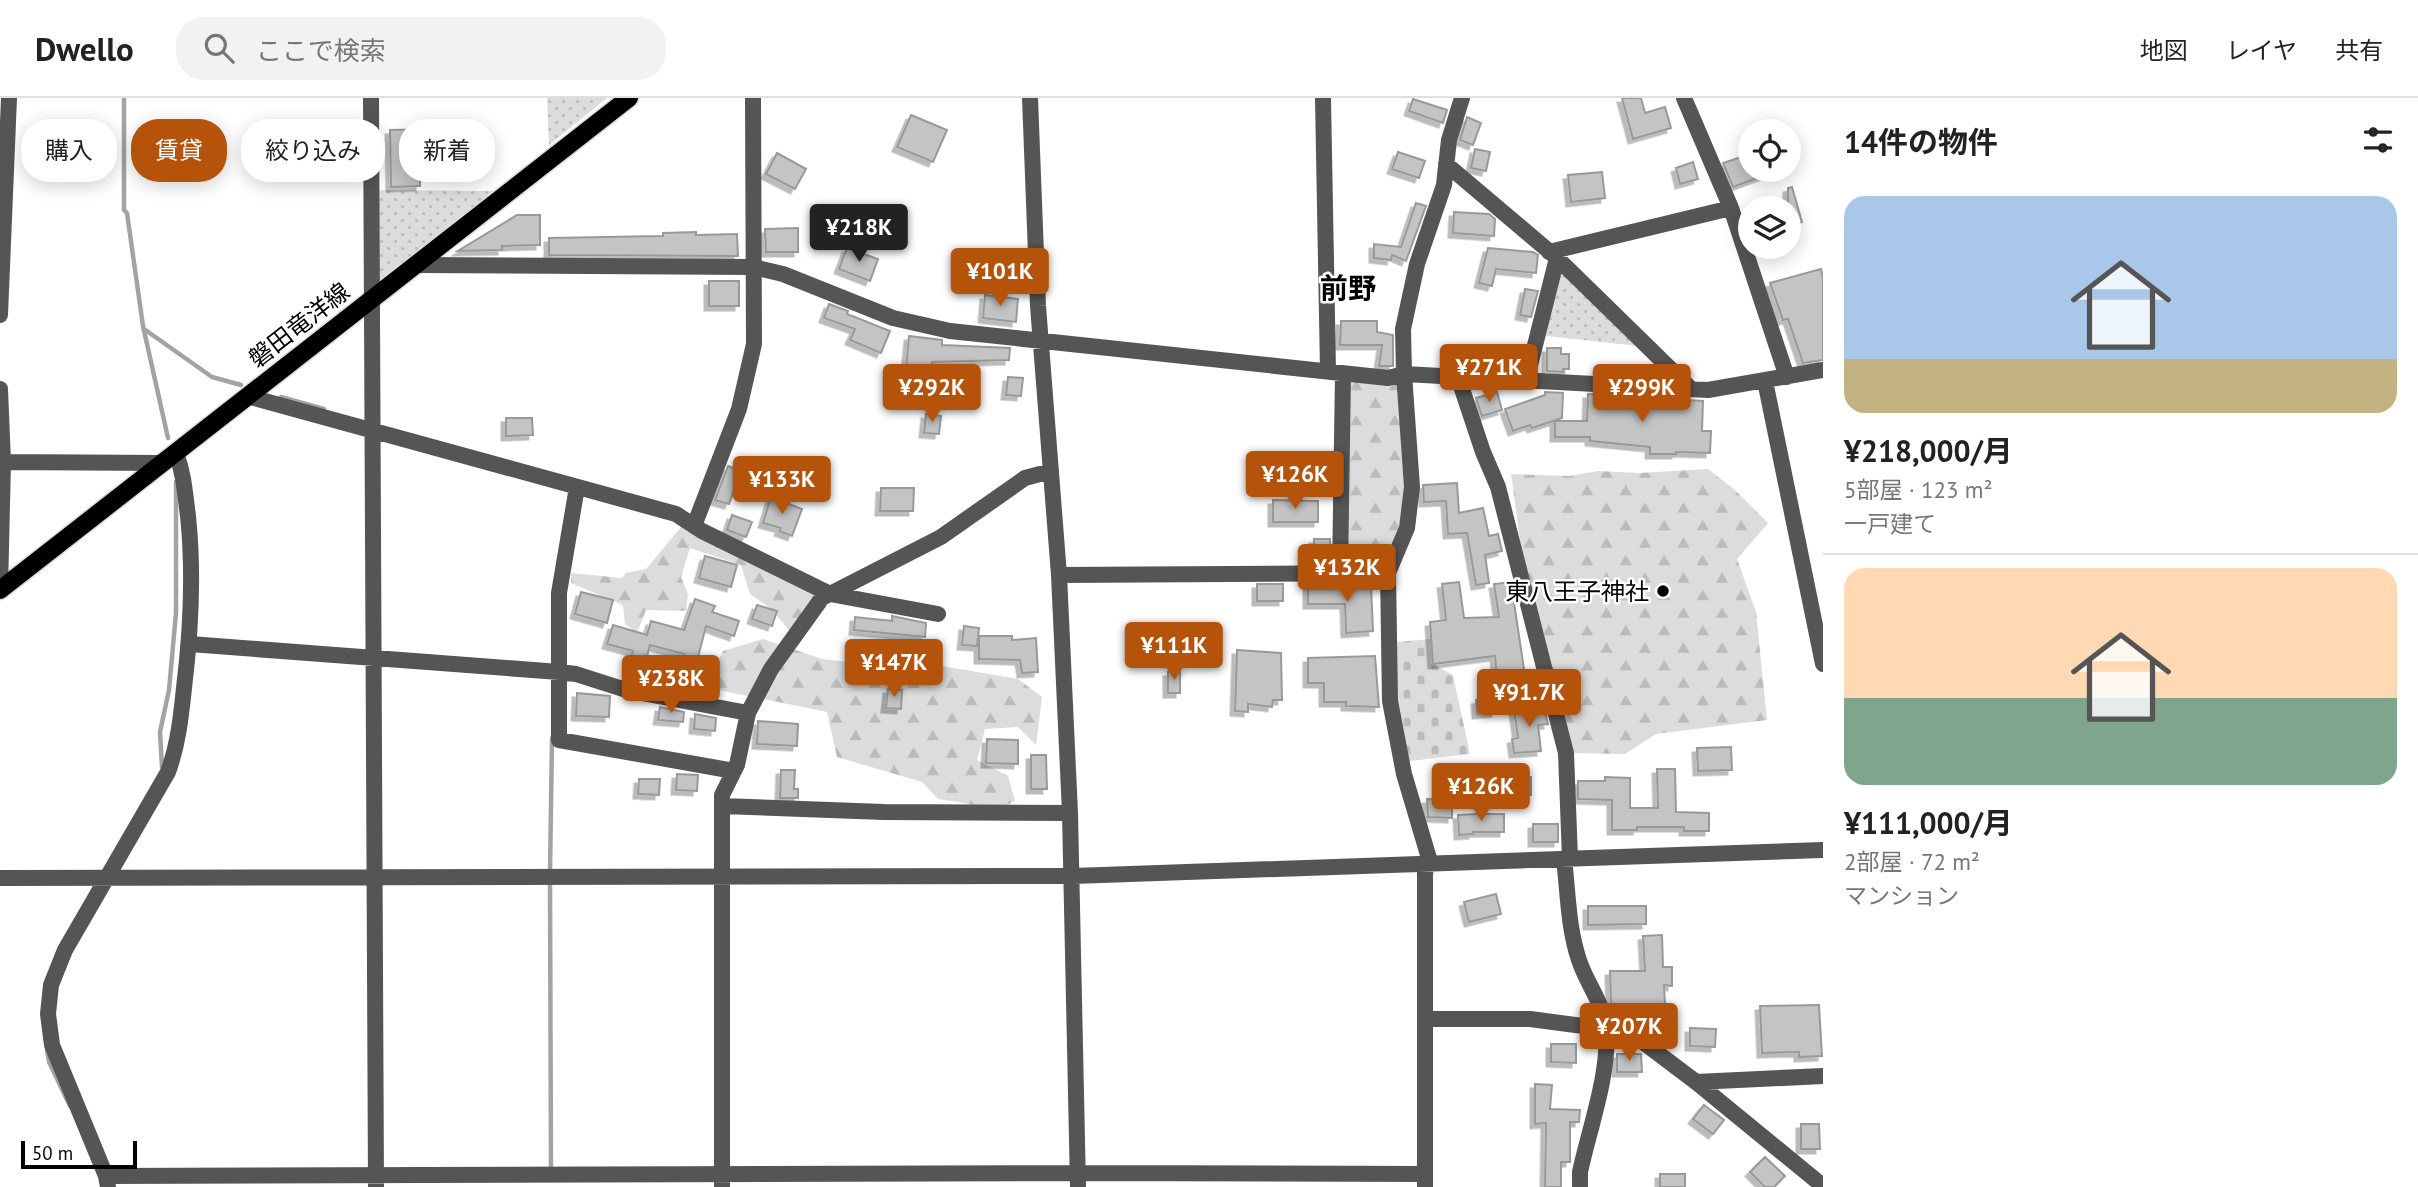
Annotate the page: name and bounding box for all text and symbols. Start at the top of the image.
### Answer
search box [176,17,666,80]
text: Dwello [35,27,134,70]
icon: search [200,29,238,67]
text: ここで検索 [256,34,386,67]
text: 地図 [2140,35,2188,66]
text: レイヤ [2226,35,2297,66]
text: 共有 [2335,35,2383,66]
chip: 購入 [21,119,117,182]
chip: 賃貸 [131,119,227,182]
chip: 絞り込み [241,119,385,182]
chip: 新着 [399,119,495,182]
map controls [1738,119,1801,259]
button: locate [1738,119,1801,182]
icon: filters [2359,121,2397,159]
text: 14件の物件 [1844,122,1998,161]
button: layers [1738,196,1801,259]
pin: ¥218K [810,204,908,264]
text: ¥218K [826,212,892,241]
icon: home [2058,242,2184,368]
pin: ¥101K [951,248,1049,308]
text: ¥101K [967,256,1033,285]
district label: 前野 [1320,269,1376,306]
street label: 磐田竜洋線 [242,276,356,374]
pin: ¥271K [1440,344,1538,404]
text: ¥271K [1456,352,1522,381]
pin: ¥292K [883,364,981,424]
pin: ¥299K [1593,364,1691,424]
text: ¥292K [899,372,965,401]
text: ¥299K [1609,372,1675,401]
text: ¥218,000/月 [1844,431,2013,470]
pin: ¥126K [1246,452,1344,511]
pin: ¥133K [733,456,831,516]
text: ¥126K [1262,459,1328,488]
text: ¥133K [749,464,815,493]
text: 5部屋 · 123 m² [1844,475,1992,504]
text: 一戸建て [1844,509,1936,538]
pin: ¥132K [1298,545,1396,604]
text: ¥132K [1314,552,1380,581]
place label: 東八王子神社 [1505,576,1649,607]
marker: 東八王子神社 [1655,583,1671,599]
icon: home [2058,614,2184,740]
pin: ¥111K [1125,622,1223,682]
text: ¥111K [1141,630,1207,659]
pin: ¥147K [845,640,943,699]
text: ¥147K [861,647,927,676]
pin: ¥238K [622,656,720,715]
text: ¥238K [638,663,704,692]
pin: ¥91.7K [1472,670,1586,729]
text: ¥91.7K [1493,677,1565,706]
pin: ¥126K [1432,764,1530,823]
text: ¥126K [1448,771,1514,800]
text: ¥111,000/月 [1844,803,2013,842]
text: 2部屋 · 72 m² [1844,847,1980,876]
text: マンション [1844,881,1959,910]
pin: ¥207K [1580,1004,1678,1063]
text: ¥207K [1596,1011,1662,1040]
scale bar [21,1138,136,1170]
text: 50 m [32,1141,73,1165]

